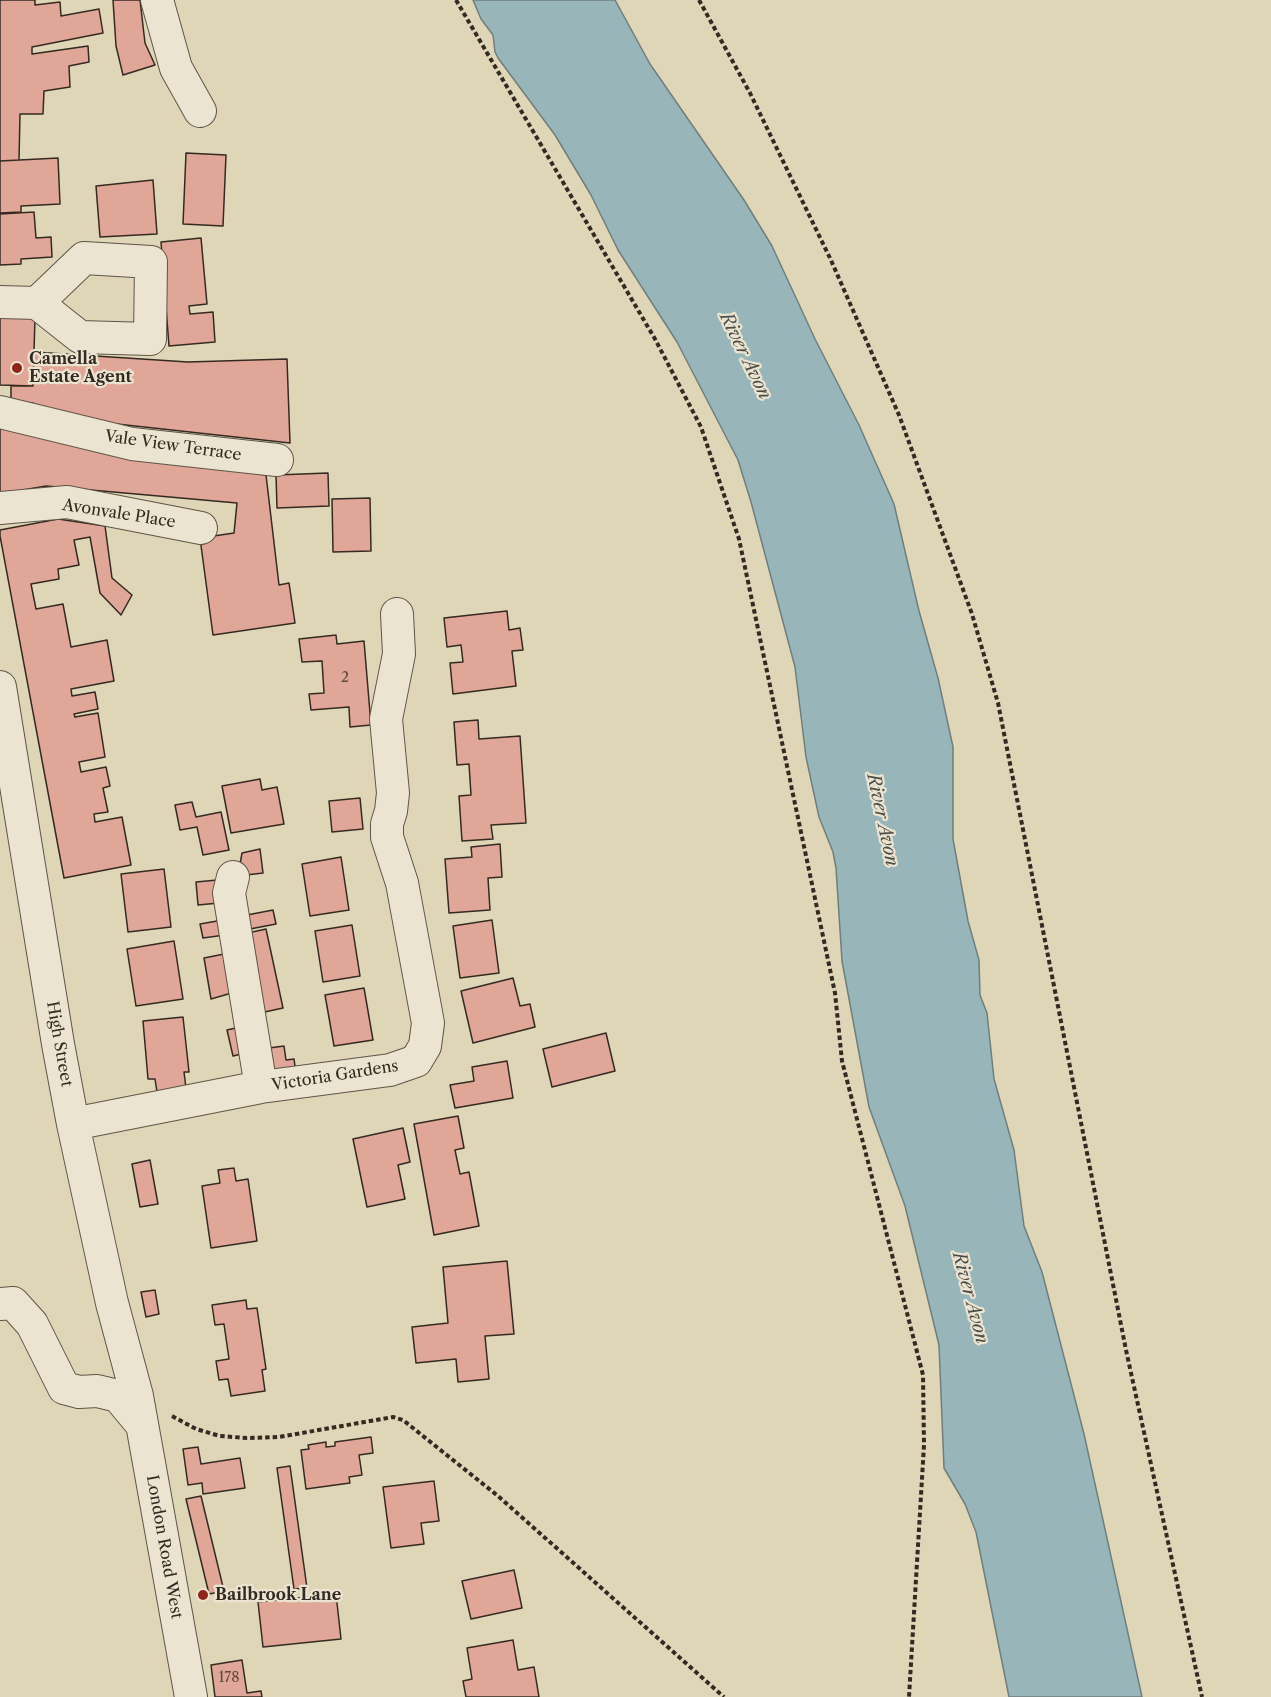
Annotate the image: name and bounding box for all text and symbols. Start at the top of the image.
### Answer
water label: River Avon [715,309,775,403]
place label: Camella Estate Agent [29,349,132,387]
marker: Camella Estate Agent [10,361,24,375]
street label: Vale View Terrace [103,427,243,465]
street label: Avonvale Place [61,496,177,532]
house number: 2 [341,670,349,686]
water label: River Avon [862,772,902,868]
street label: High Street [42,1000,76,1088]
street label: Victoria Gardens [270,1056,400,1096]
water label: River Avon [947,1250,993,1346]
street label: London Road West [142,1474,186,1620]
place label: Bailbrook Lane [215,1585,341,1605]
marker: Bailbrook Lane [196,1588,210,1602]
house number: 178 [218,1670,240,1686]

